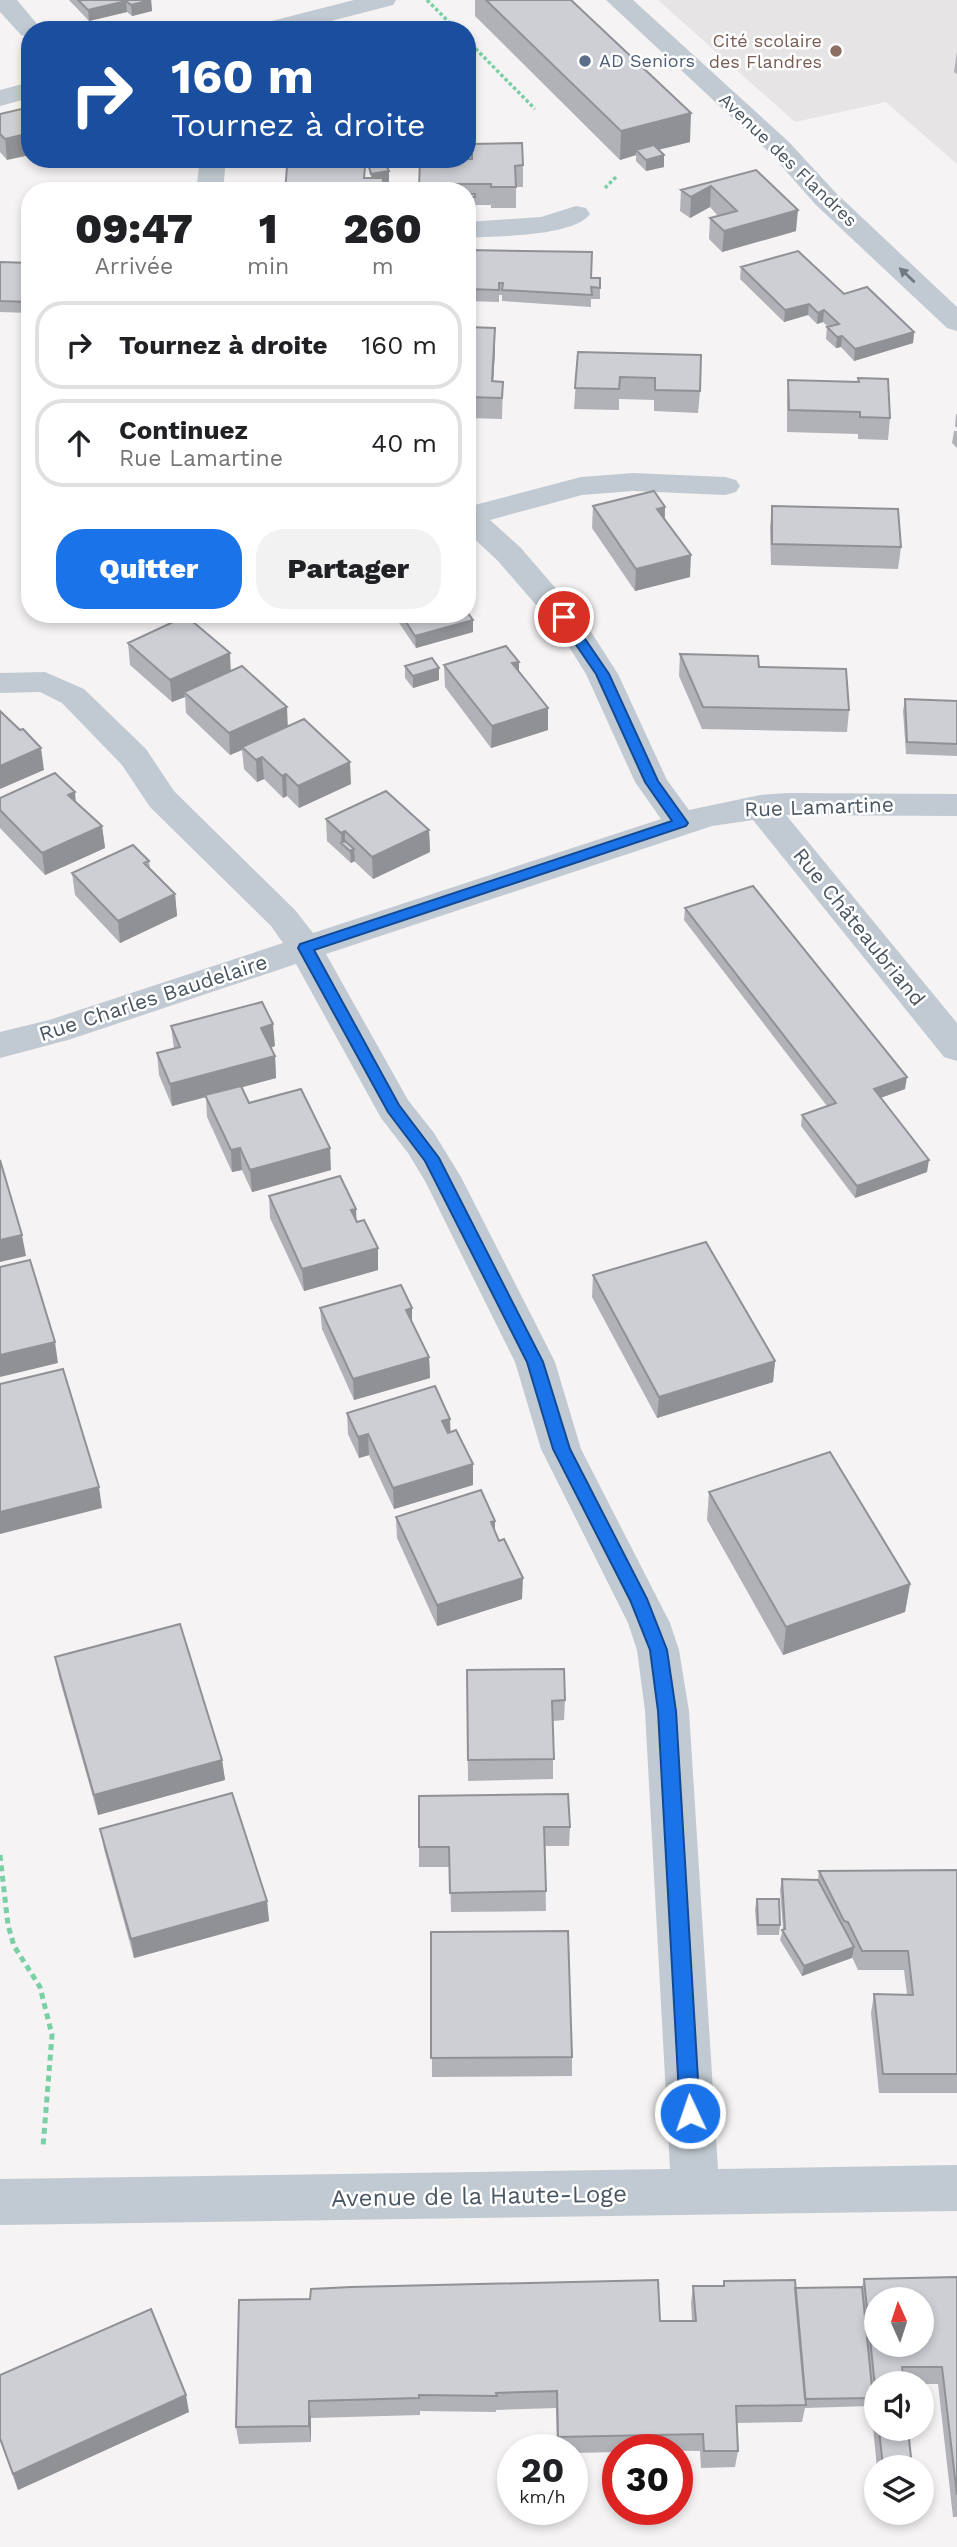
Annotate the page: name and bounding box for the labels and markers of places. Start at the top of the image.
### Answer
place label: Cité scolaire des Flandres [709,30,822,72]
marker: Cité scolaire des Flandres [828,43,844,59]
place label: AD Seniors [599,50,695,71]
marker: AD Seniors [577,53,593,69]
pin [534,587,594,647]

